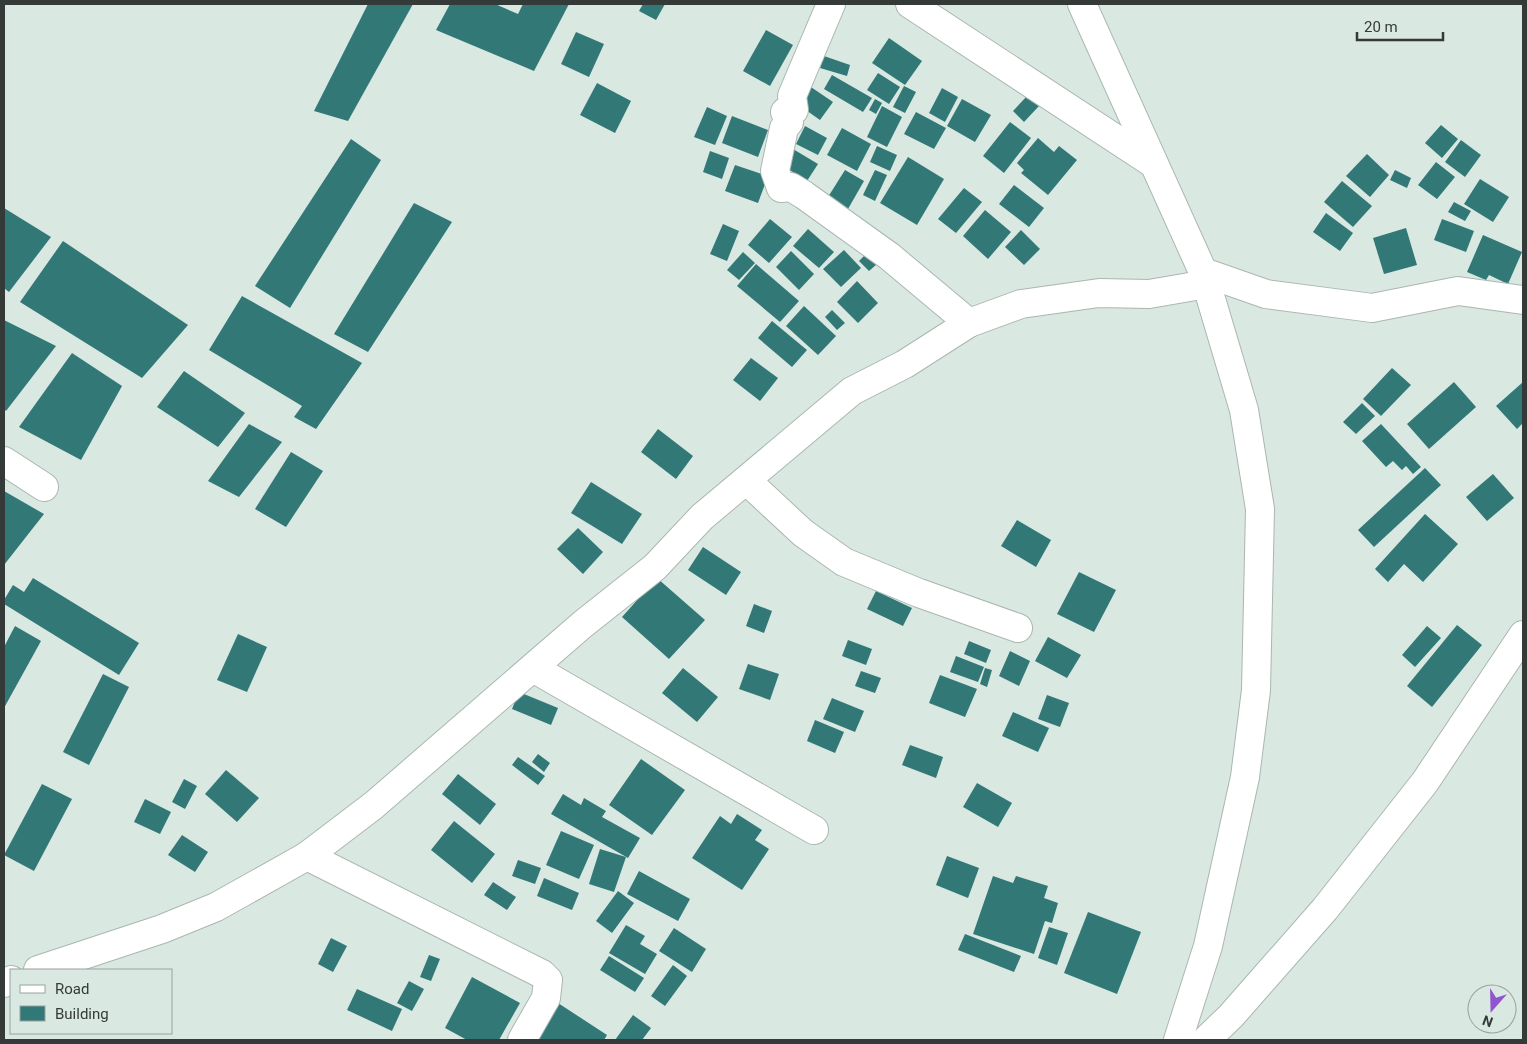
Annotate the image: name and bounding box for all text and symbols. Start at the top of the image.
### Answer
scale bar [1357,10,1443,42]
text: 20 m [1364,18,1398,36]
legend [10,969,172,1034]
text: Road [55,980,89,998]
north arrow [1467,984,1517,1034]
text: Building [55,1005,109,1023]
text: N [1480,1012,1495,1030]

